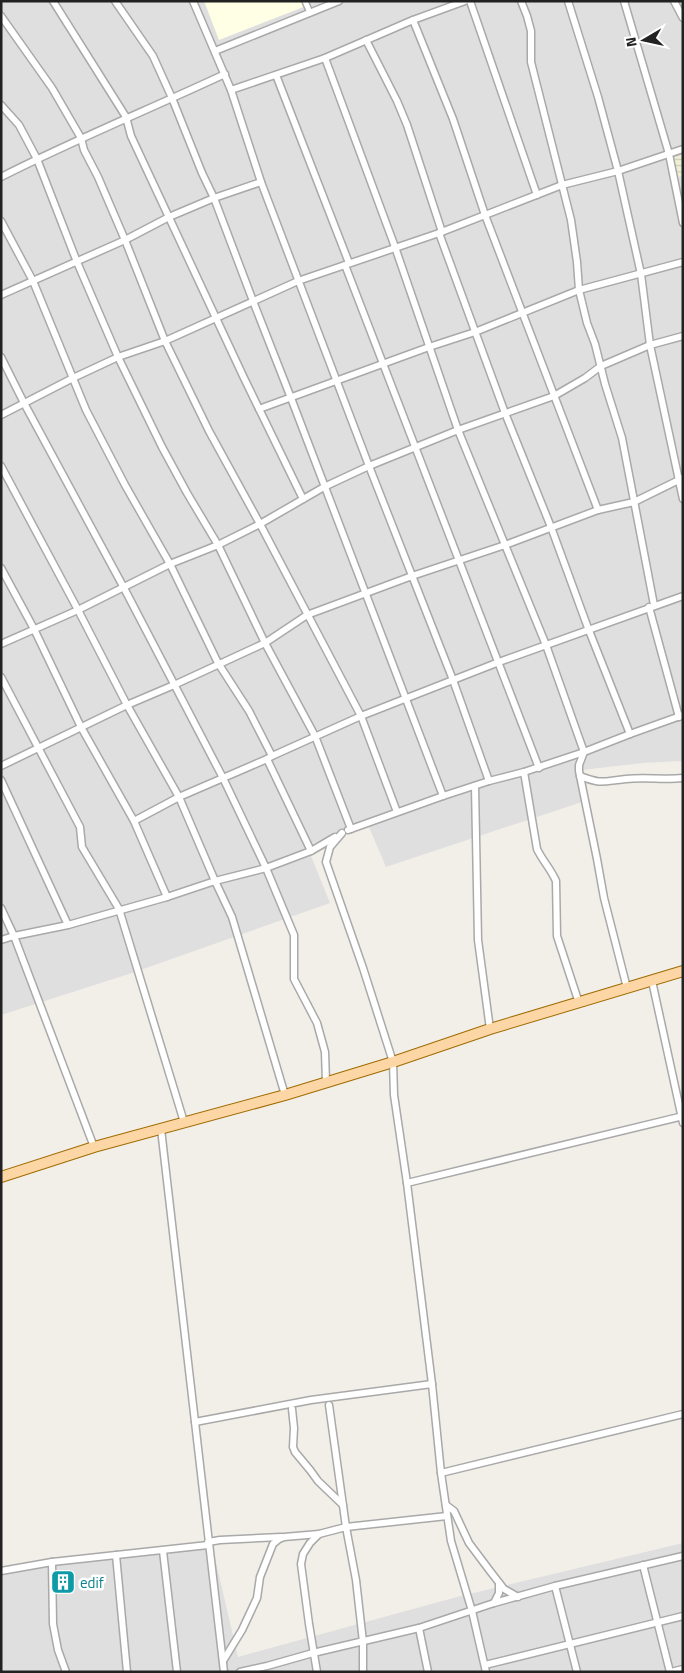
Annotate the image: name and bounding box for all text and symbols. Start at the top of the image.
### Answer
north arrow [619,15,669,65]
text: N [620,36,642,49]
building icon: edif [50,1569,76,1595]
place label: edif [80,1571,104,1594]

